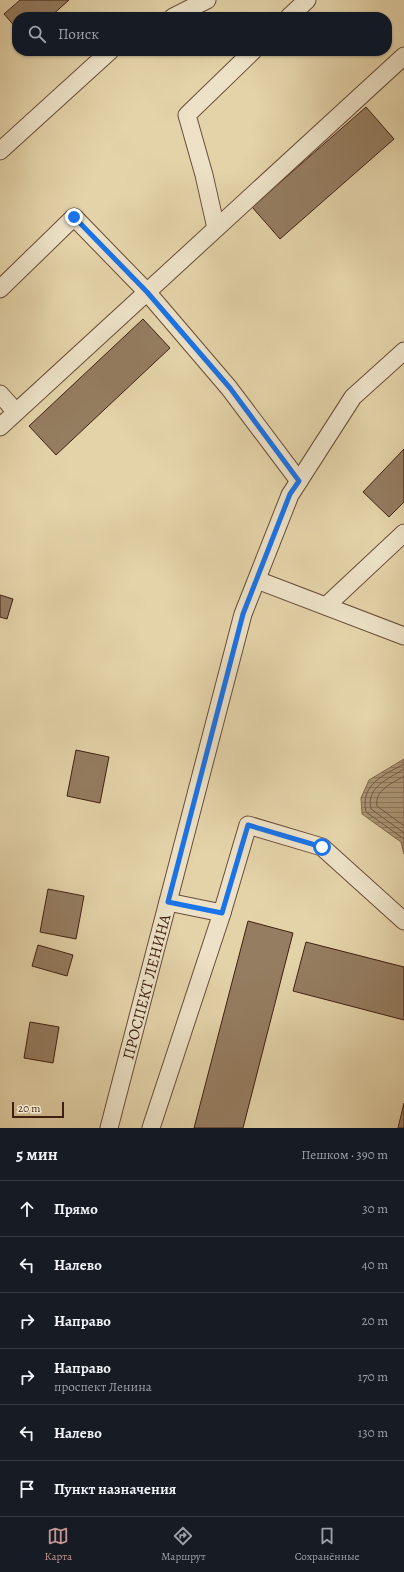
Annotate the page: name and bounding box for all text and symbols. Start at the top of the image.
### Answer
search box [12,12,392,56]
icon: search [26,23,48,45]
text: Поиск [58,24,99,44]
route end [65,208,83,226]
route start [313,838,331,856]
street label: ПРОСПЕКТ ЛЕНИНА [117,911,176,1062]
scale bar [12,1100,64,1119]
text: 20 m [18,1101,40,1116]
text: 5 мин [16,1143,58,1166]
text: Пешком · 390 m [301,1146,388,1163]
icon: ahead [16,1198,38,1220]
text: Прямо [54,1199,98,1219]
text: 30 m [362,1200,388,1217]
icon: left [16,1254,38,1276]
text: Налево [54,1255,102,1275]
text: 40 m [362,1256,388,1273]
icon: right [16,1310,38,1332]
text: Направо [54,1311,111,1331]
text: 20 m [362,1312,388,1329]
text: Направо [54,1358,111,1378]
icon: right [16,1366,38,1388]
text: 170 m [358,1368,388,1385]
text: проспект Ленина [54,1378,152,1395]
icon: left [16,1422,38,1444]
text: Налево [54,1423,102,1443]
text: 130 m [358,1424,388,1441]
icon: arrive [16,1478,38,1500]
text: Пункт назначения [54,1479,176,1499]
tab: Карта [44,1525,72,1564]
tab: Маршрут [161,1525,206,1564]
tab: Сохранённые [295,1525,360,1564]

